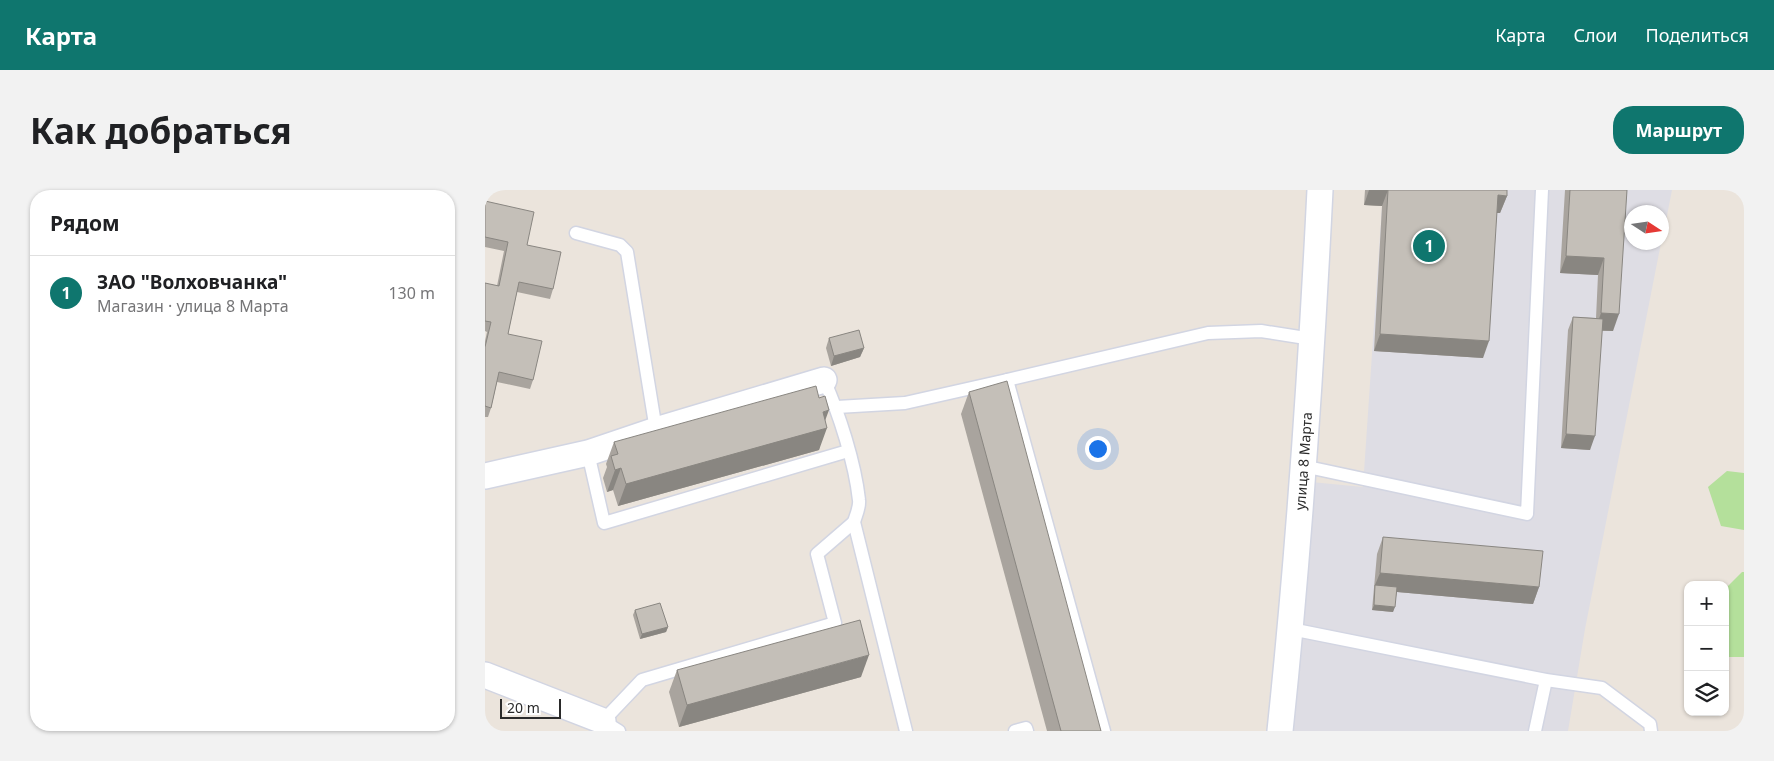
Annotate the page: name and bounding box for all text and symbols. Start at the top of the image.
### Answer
text: Карта [25,19,97,52]
text: Карта [1495,23,1545,47]
text: Слои [1573,23,1617,47]
text: Поделиться [1645,23,1749,47]
button: Маршрут [1613,106,1744,154]
text: Как добраться [30,107,292,154]
north arrow [1624,205,1669,250]
text: Рядом [50,209,120,237]
pin: 1 [1413,227,1445,265]
text: ЗАО "Волховчанка" [97,269,287,295]
text: 1 [61,282,71,304]
text: 130 m [388,282,435,304]
text: Магазин · улица 8 Марта [97,295,289,317]
street label: улица 8 Марта [1290,411,1316,511]
your location [1085,436,1111,462]
map controls [1684,581,1729,716]
button: + [1684,581,1729,626]
button: − [1684,626,1729,671]
button: layers [1684,671,1729,716]
scale bar [500,696,561,719]
text: 20 m [507,698,540,717]

